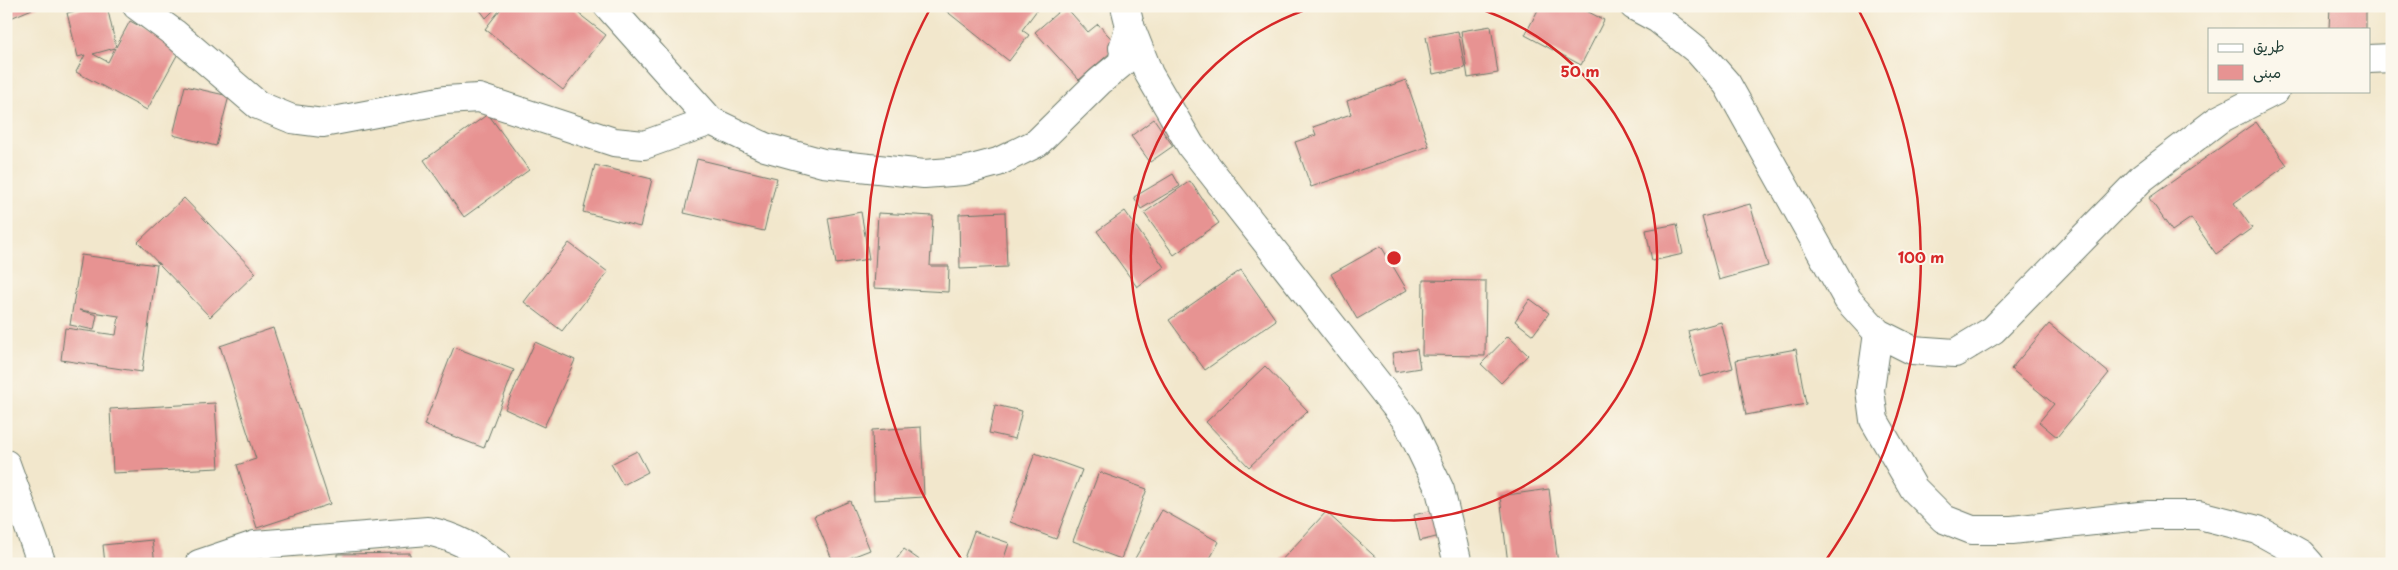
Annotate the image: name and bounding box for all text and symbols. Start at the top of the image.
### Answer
legend [2208,28,2370,92]
text: طريق [2253,34,2285,57]
text: 50 m [1561,59,1599,82]
text: مبنى [2253,60,2281,83]
text: 100 m [1898,245,1944,268]
centre of rings [1385,249,1403,267]

